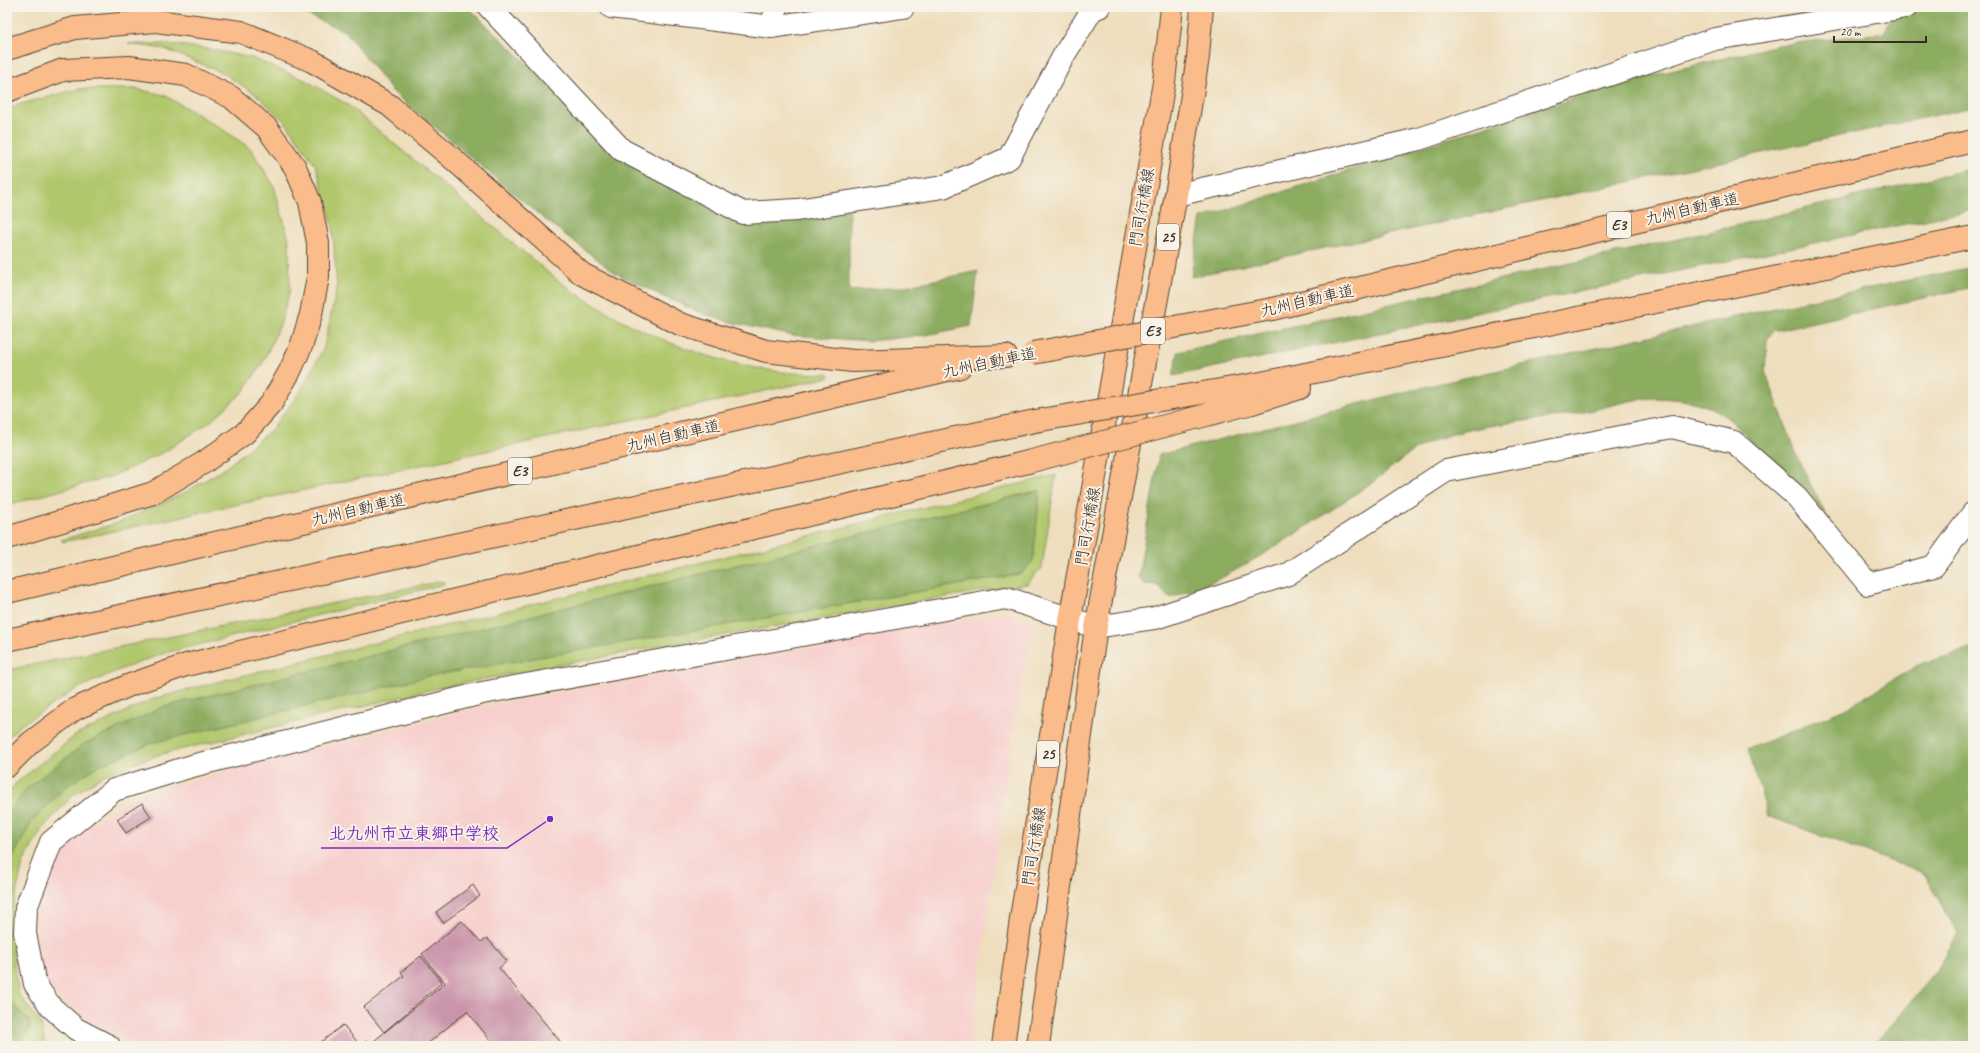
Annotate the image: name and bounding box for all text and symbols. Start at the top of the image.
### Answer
scale bar [1834,18,1926,44]
text: 20 m [1840,24,1862,40]
street label: 門司行橋線 [1125,166,1159,248]
street label: 九州自動車道 [1643,188,1741,230]
road number: E3 [1607,212,1631,238]
road number: 25 [1157,224,1179,250]
street label: 九州自動車道 [1258,280,1356,322]
road number: E3 [1141,318,1165,344]
street label: 九州自動車道 [940,343,1038,383]
street label: 九州自動車道 [624,415,722,457]
road number: E3 [508,458,532,484]
street label: 門司行橋線 [1071,485,1105,567]
street label: 九州自動車道 [309,489,407,531]
road number: 25 [1037,741,1059,767]
street label: 門司行橋線 [1018,805,1050,887]
callout: 北九州市立東郷中学校 [321,819,507,848]
text: 北九州市立東郷中学校 [329,823,499,844]

